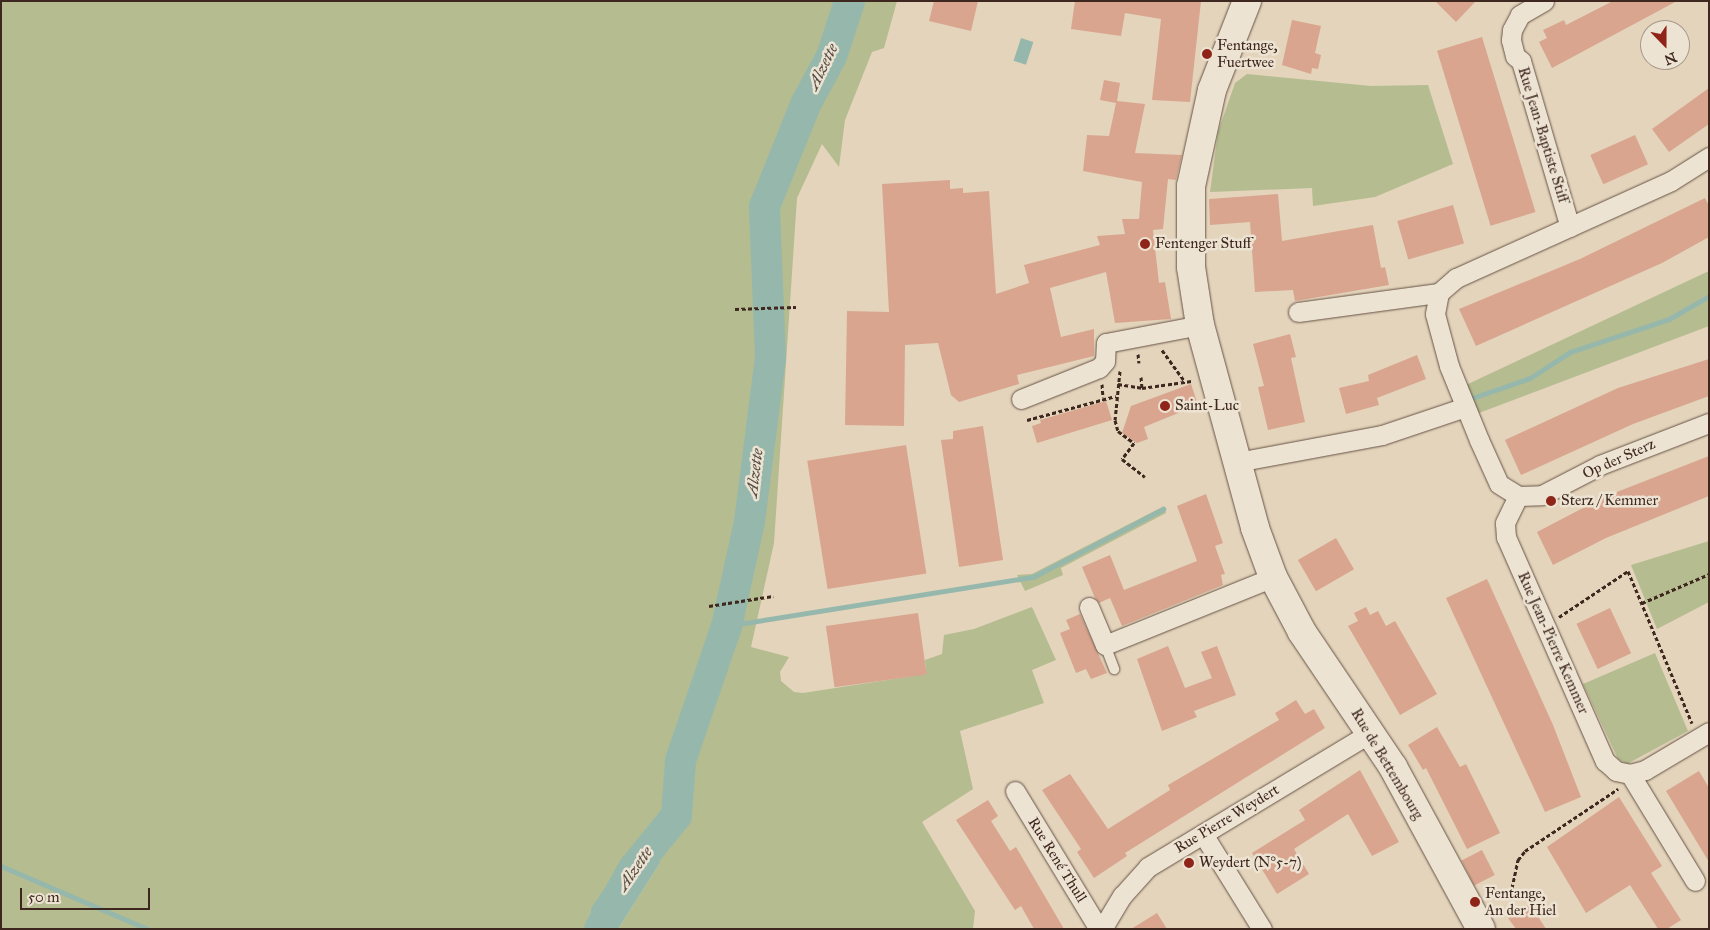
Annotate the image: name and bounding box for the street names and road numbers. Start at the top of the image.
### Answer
street label: Rue Jean-Baptiste Stiff [1514,65,1572,205]
street label: Op der Sterz [1580,435,1658,483]
street label: Rue Jean-Pierre Kemmer [1513,569,1593,717]
street label: Rue de Bettembourg [1347,705,1427,823]
street label: Rue Pierre Weydert [1171,781,1283,857]
street label: Rue René Thull [1024,814,1090,906]

